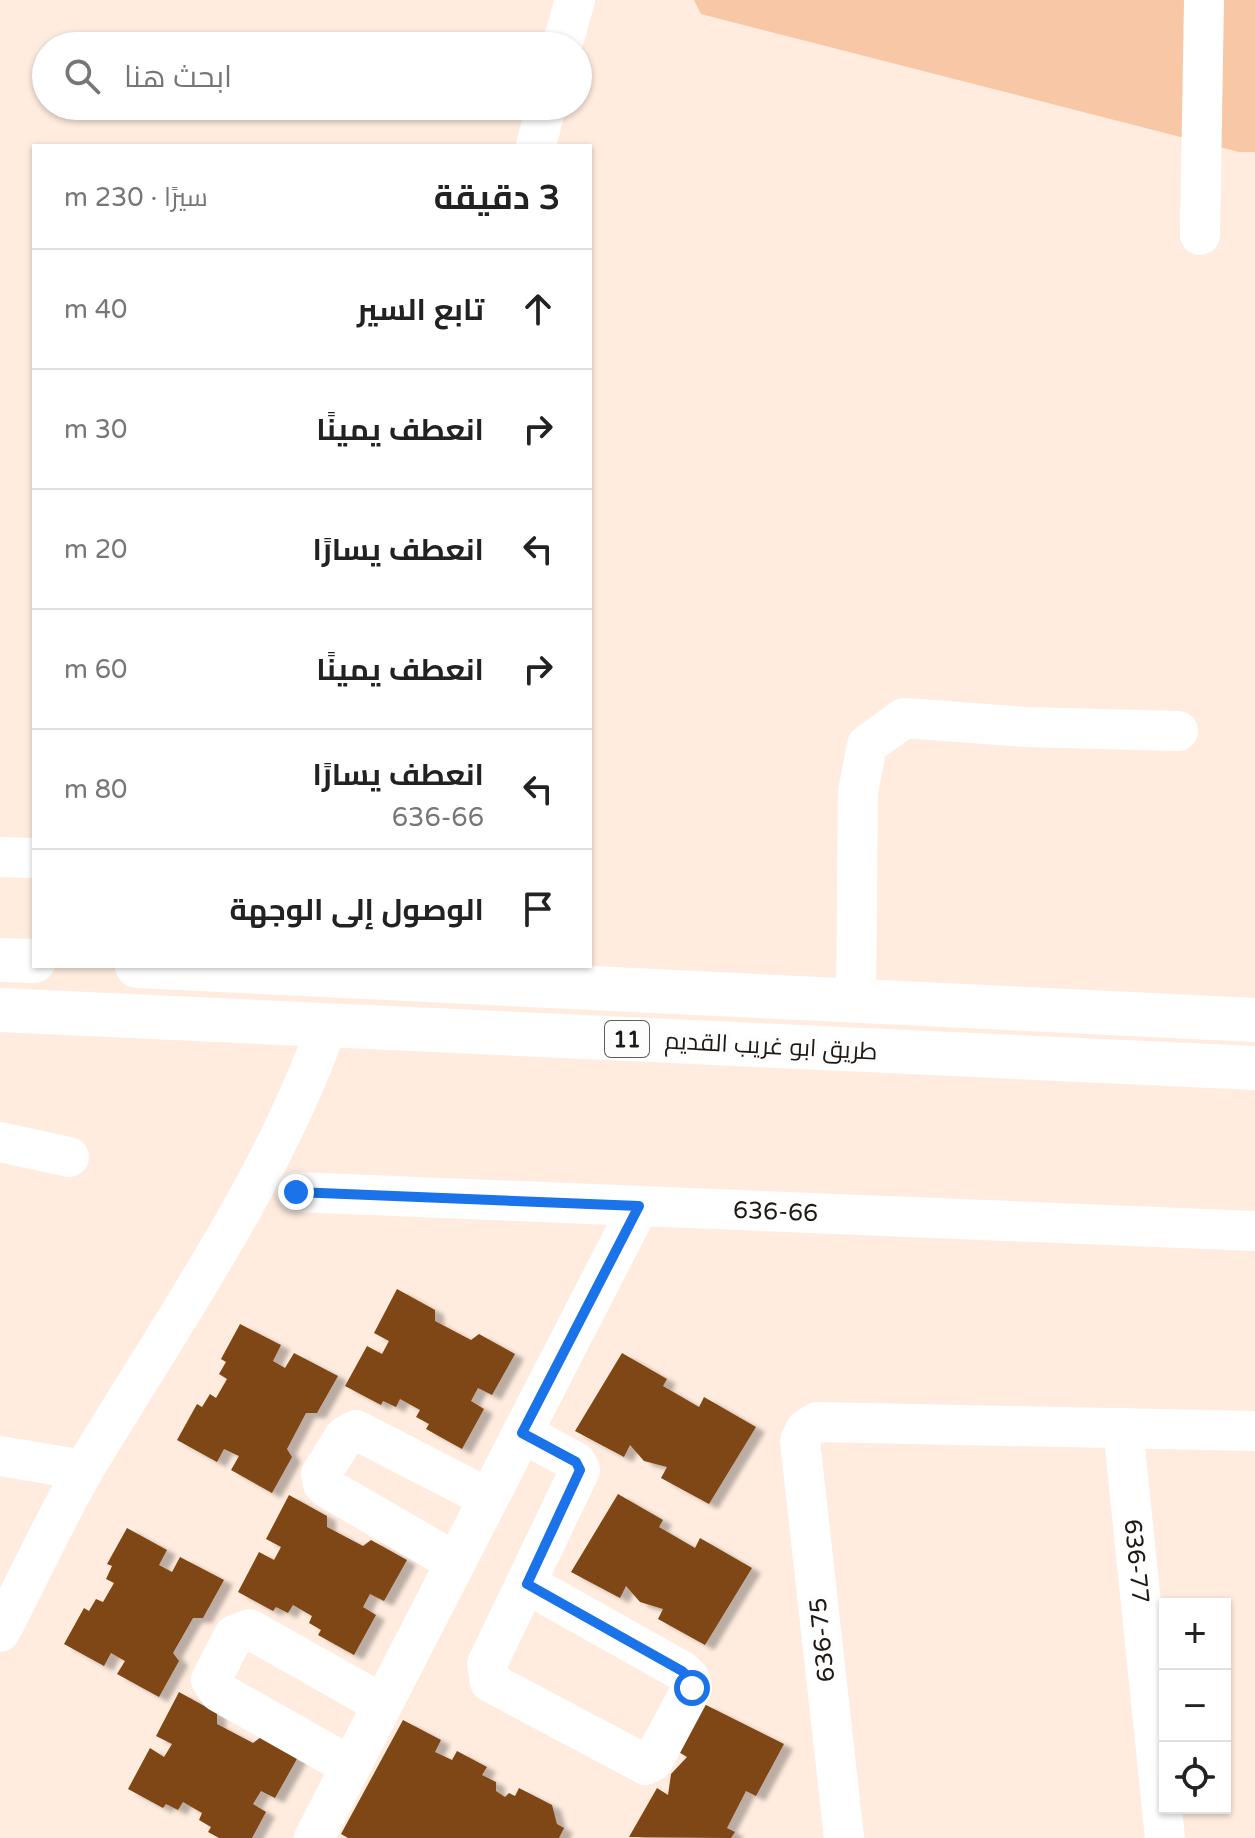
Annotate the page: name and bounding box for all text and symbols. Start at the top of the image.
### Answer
search box [32,32,592,120]
icon: search [60,54,104,98]
text: ابحث هنا [124,59,232,96]
text: 3 دقيقة [434,178,560,219]
text: سيرًا · 230 m [64,182,208,213]
icon: ahead [516,287,560,331]
text: تابع السير [357,292,484,329]
text: 40 m [64,294,127,325]
icon: right [516,407,560,451]
text: انعطف يمينًا [316,412,484,449]
text: 30 m [64,414,127,445]
icon: left [516,527,560,571]
text: انعطف يسارًا [313,532,484,569]
text: 20 m [64,534,127,565]
icon: right [516,647,560,691]
text: انعطف يمينًا [316,652,484,689]
text: 60 m [64,654,127,685]
text: انعطف يسارًا [313,757,484,794]
icon: left [516,767,560,811]
text: 80 m [64,774,127,805]
text: 636-66 [392,802,484,833]
icon: arrive [516,887,560,931]
text: الوصول إلى الوجهة [229,892,484,929]
road number: 11 [605,1021,649,1057]
street label: طريق ابو غريب القديم [664,1026,878,1068]
route end [278,1174,314,1210]
street label: 636-66 [732,1196,819,1228]
street label: 636-77 [1117,1518,1155,1605]
street label: 636-75 [804,1596,841,1684]
map controls [1159,1598,1231,1814]
button: + [1159,1598,1231,1670]
route start [674,1670,710,1706]
button: − [1159,1670,1231,1742]
button: locate [1159,1742,1231,1814]

